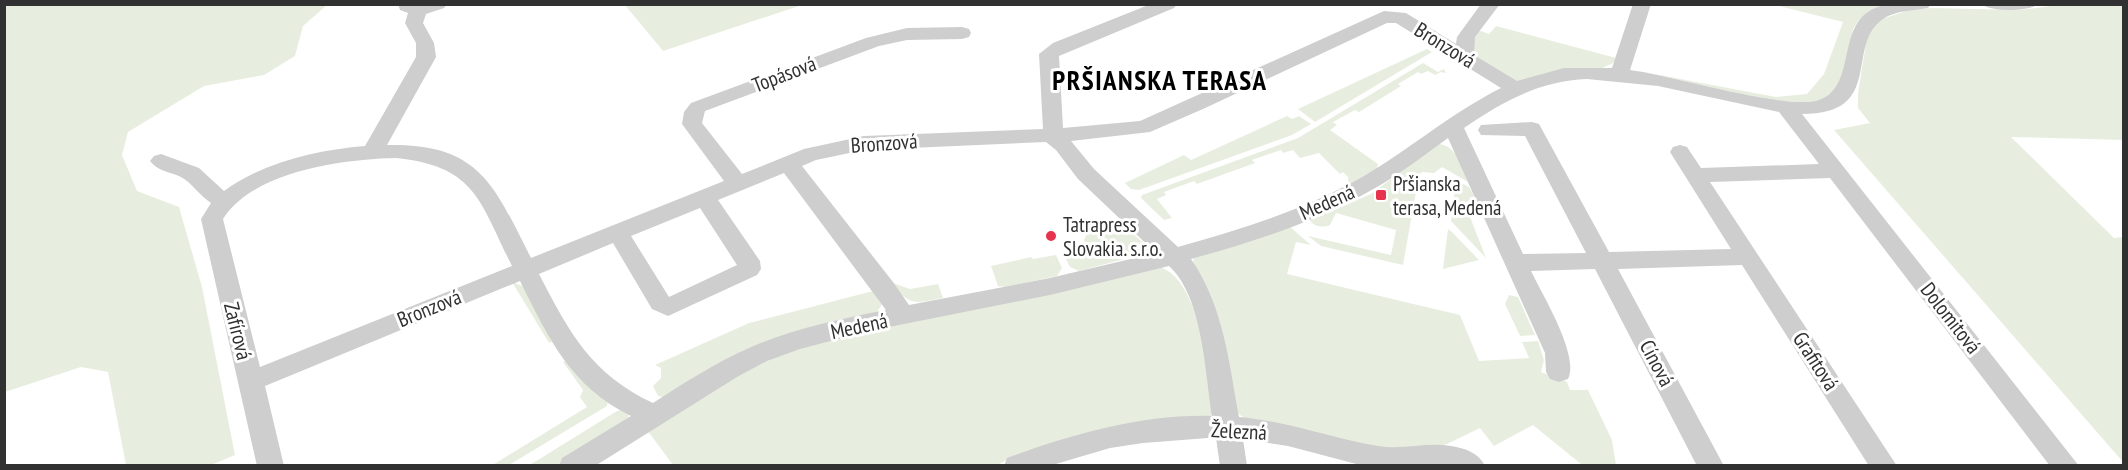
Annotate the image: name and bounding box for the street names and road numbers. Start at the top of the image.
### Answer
street label: Bronzová [1410,16,1480,74]
street label: Topásová [748,50,820,98]
street label: Bronzová [850,127,918,159]
street label: Medená [1295,178,1359,226]
street label: Dolomitová [1915,277,1987,359]
street label: Bronzová [393,283,465,333]
street label: Zafírová [218,299,258,363]
street label: Medená [828,307,890,345]
street label: Grafitová [1787,327,1845,395]
street label: Cínová [1634,335,1680,391]
street label: Železná [1211,416,1267,446]

